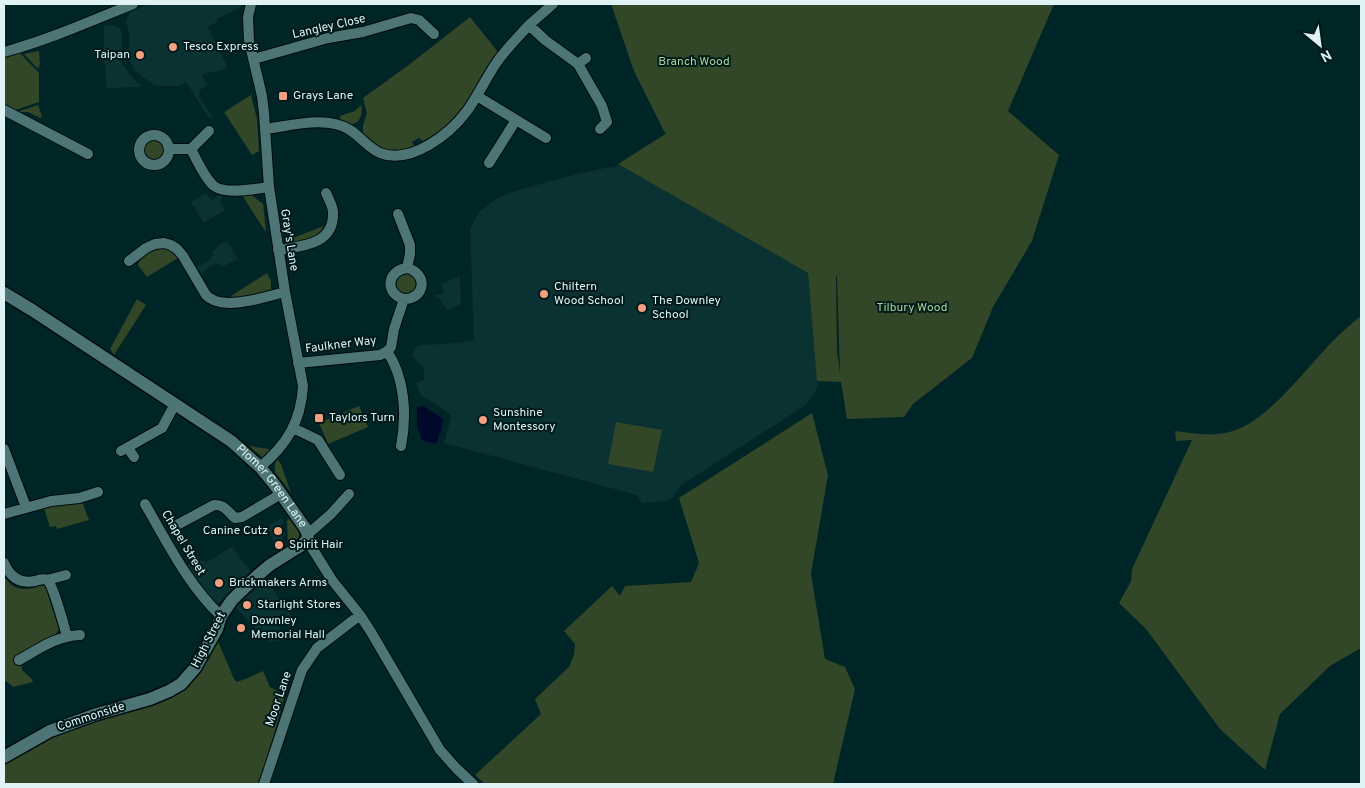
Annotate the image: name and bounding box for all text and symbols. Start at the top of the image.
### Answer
street label: Langley Close [291,11,367,43]
north arrow [1295,20,1345,70]
place label: Tesco Express [183,39,259,55]
marker: Tesco Express [167,41,179,53]
text: N [1317,45,1334,65]
place label: Taipan [94,47,130,63]
marker: Taipan [134,49,146,61]
park label: Branch Wood [658,54,730,70]
place label: Grays Lane [293,88,353,104]
marker: Grays Lane [277,90,289,102]
street label: Gray's Lane [276,208,302,272]
place label: Chiltern Wood School [554,279,624,309]
marker: Chiltern Wood School [538,288,550,300]
place label: The Downley School [652,293,721,323]
park label: Tilbury Wood [877,300,947,316]
marker: The Downley School [636,302,648,314]
street label: Faulkner Way [304,333,378,357]
place label: Sunshine Montessory [493,405,556,435]
place label: Taylors Turn [329,410,395,426]
marker: Taylors Turn [313,412,325,424]
marker: Sunshine Montessory [477,414,489,426]
street label: Plomer Green Lane [232,441,310,531]
street label: Chapel Street [157,507,209,579]
place label: Canine Cutz [203,523,268,539]
marker: Canine Cutz [272,525,284,537]
place label: Spirit Hair [289,537,343,553]
marker: Spirit Hair [273,539,285,551]
place label: Brickmakers Arms [229,575,327,591]
marker: Brickmakers Arms [213,577,225,589]
place label: Starlight Stores [257,597,341,613]
marker: Starlight Stores [241,599,253,611]
street label: High Street [188,609,230,671]
place label: Downley Memorial Hall [251,613,325,643]
marker: Downley Memorial Hall [235,622,247,634]
street label: Moor Lane [262,669,296,729]
street label: Commonside [55,699,127,735]

